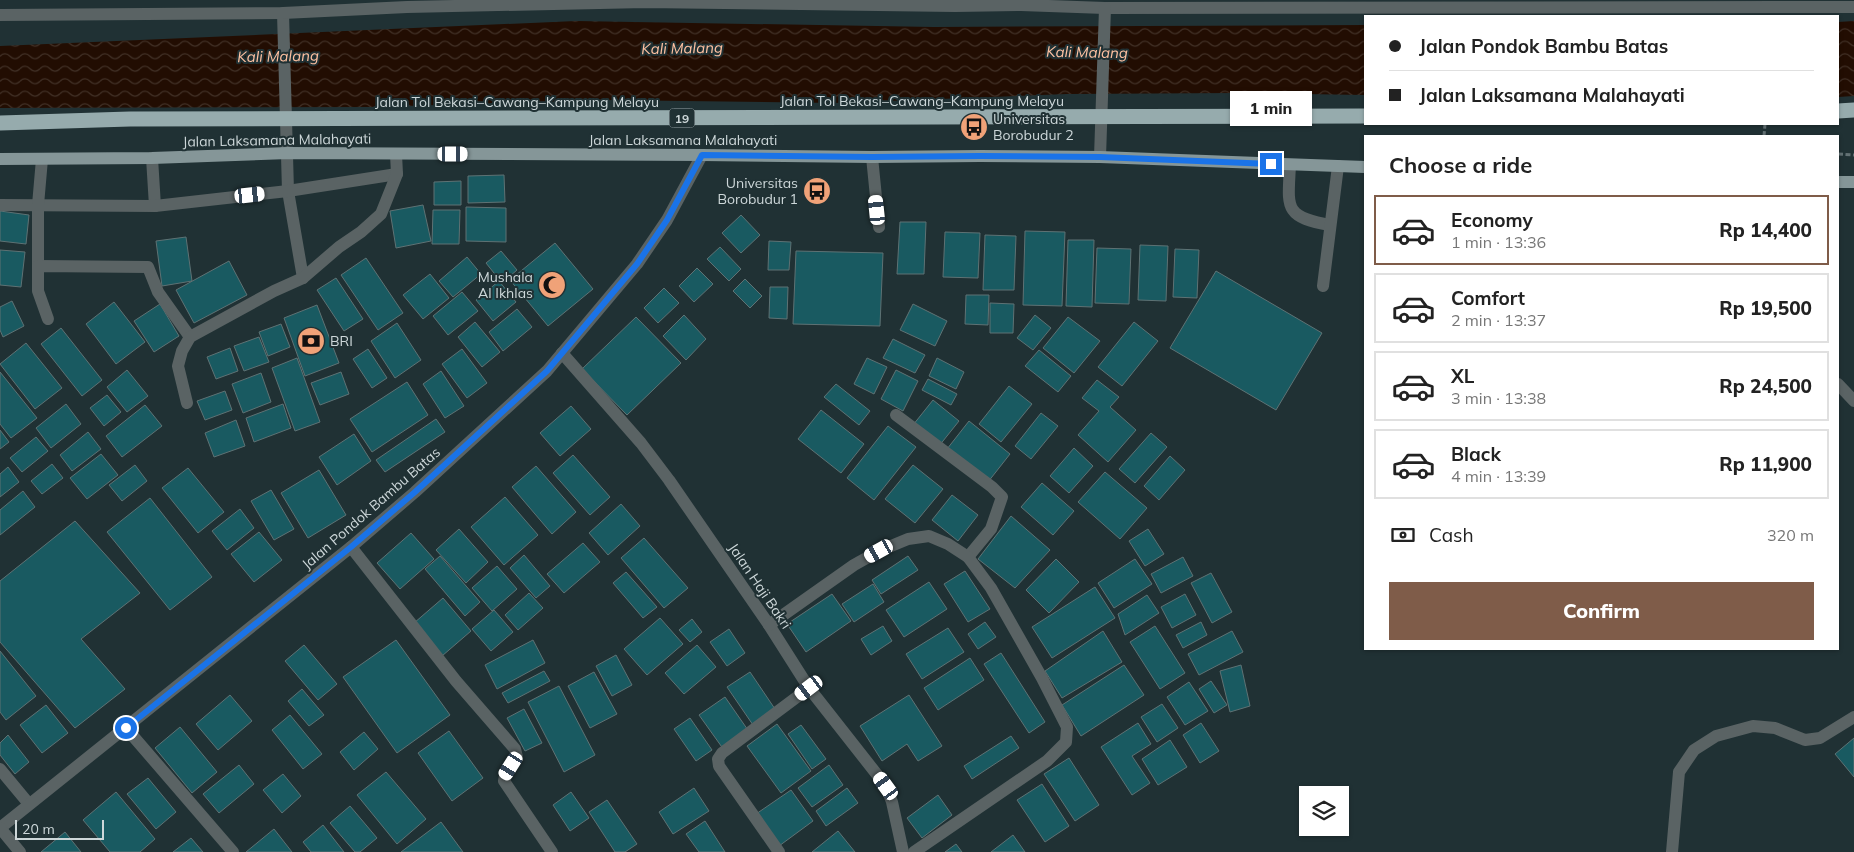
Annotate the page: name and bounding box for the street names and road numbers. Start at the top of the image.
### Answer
street label: Jalan Tol Bekasi–Cawang–Kampung Melayu [780,92,1064,110]
street label: Jalan Tol Bekasi–Cawang–Kampung Melayu [375,93,659,111]
road number: 19 [670,109,694,128]
street label: Jalan Laksamana Malahayati [183,129,371,151]
street label: Jalan Laksamana Malahayati [589,131,777,149]
street label: Jalan Pondok Bambu Batas [298,443,444,573]
street label: Jalan Haji Bakri [725,540,795,632]

